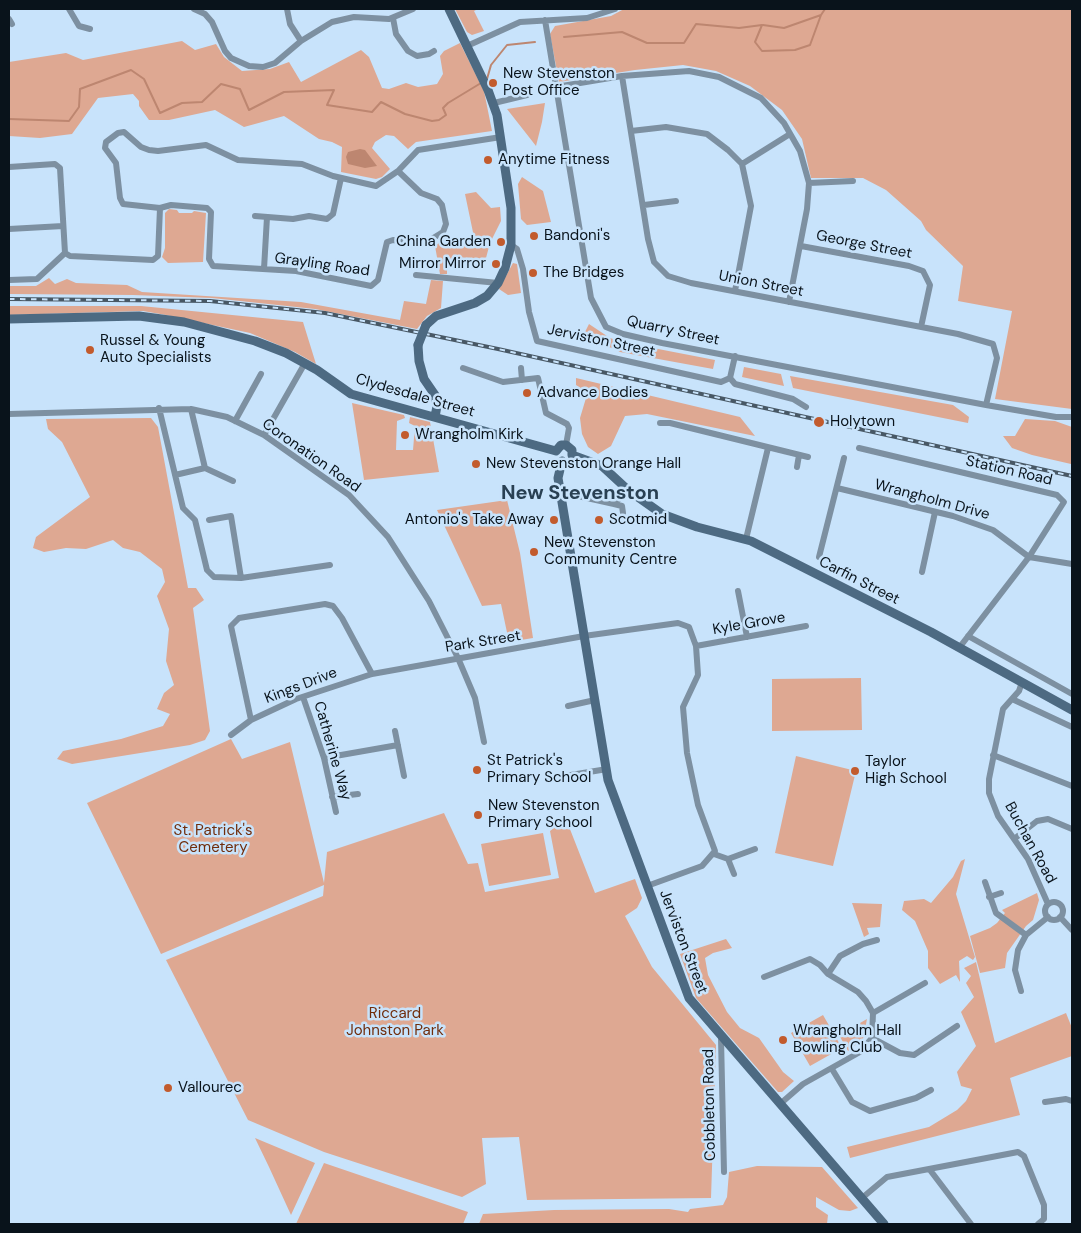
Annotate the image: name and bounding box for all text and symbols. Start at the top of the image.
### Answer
place label: New Stevenston Post Office [503,65,615,100]
marker: New Stevenston Post Office [487,77,499,89]
place label: Anytime Fitness [498,151,610,169]
marker: Anytime Fitness [482,154,494,166]
place label: Bandoni's [544,227,610,245]
street label: George Street [815,227,913,263]
marker: Bandoni's [528,230,540,242]
place label: China Garden [396,233,491,251]
marker: China Garden [495,236,507,248]
street label: Grayling Road [273,249,371,281]
place label: Mirror Mirror [399,255,486,273]
marker: Mirror Mirror [490,258,502,270]
place label: The Bridges [543,264,624,282]
marker: The Bridges [527,267,539,279]
street label: Union Street [717,267,805,301]
street label: Quarry Street [625,312,721,350]
street label: Jerviston Street [545,321,657,361]
place label: Russel & Young Auto Specialists [100,332,211,367]
marker: Russel & Young Auto Specialists [84,344,96,356]
street label: Clydesdale Street [353,370,477,422]
place label: Advance Bodies [537,384,648,402]
marker: Advance Bodies [521,387,533,399]
place label: Holytown [830,413,895,431]
street label: Coronation Road [258,415,364,497]
marker: Holytown [812,415,826,429]
place label: Wrangholm Kirk [415,426,524,444]
marker: Wrangholm Kirk [399,429,411,441]
street label: Station Road [964,452,1054,490]
place label: New Stevenston Orange Hall [486,455,681,473]
marker: New Stevenston Orange Hall [470,458,482,470]
street label: Wrangholm Drive [872,476,992,524]
district label: New Stevenston [501,482,659,506]
place label: Antonio's Take Away [405,511,544,529]
place label: Scotmid [609,511,667,529]
marker: Antonio's Take Away [548,514,560,526]
marker: Scotmid [593,514,605,526]
place label: New Stevenston Community Centre [544,534,677,569]
marker: New Stevenston Community Centre [528,546,540,558]
street label: Carfin Street [816,553,902,609]
street label: Kyle Grove [711,609,787,639]
street label: Park Street [444,627,522,657]
street label: Kings Drive [262,664,340,708]
street label: Catherine Way [309,699,355,803]
place label: St Patrick's Primary School [487,752,591,787]
place label: Taylor High School [865,753,947,788]
marker: St Patrick's Primary School [471,764,483,776]
marker: Taylor High School [849,765,861,777]
place label: New Stevenston Primary School [488,797,600,832]
street label: Buchan Road [1000,799,1060,887]
marker: New Stevenston Primary School [472,809,484,821]
park label: St. Patrick's Cemetery [174,822,252,857]
street label: Jerviston Street [655,887,711,997]
park label: Riccard Johnston Park [346,1005,444,1040]
place label: Wrangholm Hall Bowling Club [793,1022,901,1057]
marker: Wrangholm Hall Bowling Club [777,1034,789,1046]
street label: Cobbleton Road [700,1049,720,1161]
place label: Vallourec [178,1079,242,1097]
marker: Vallourec [162,1082,174,1094]

